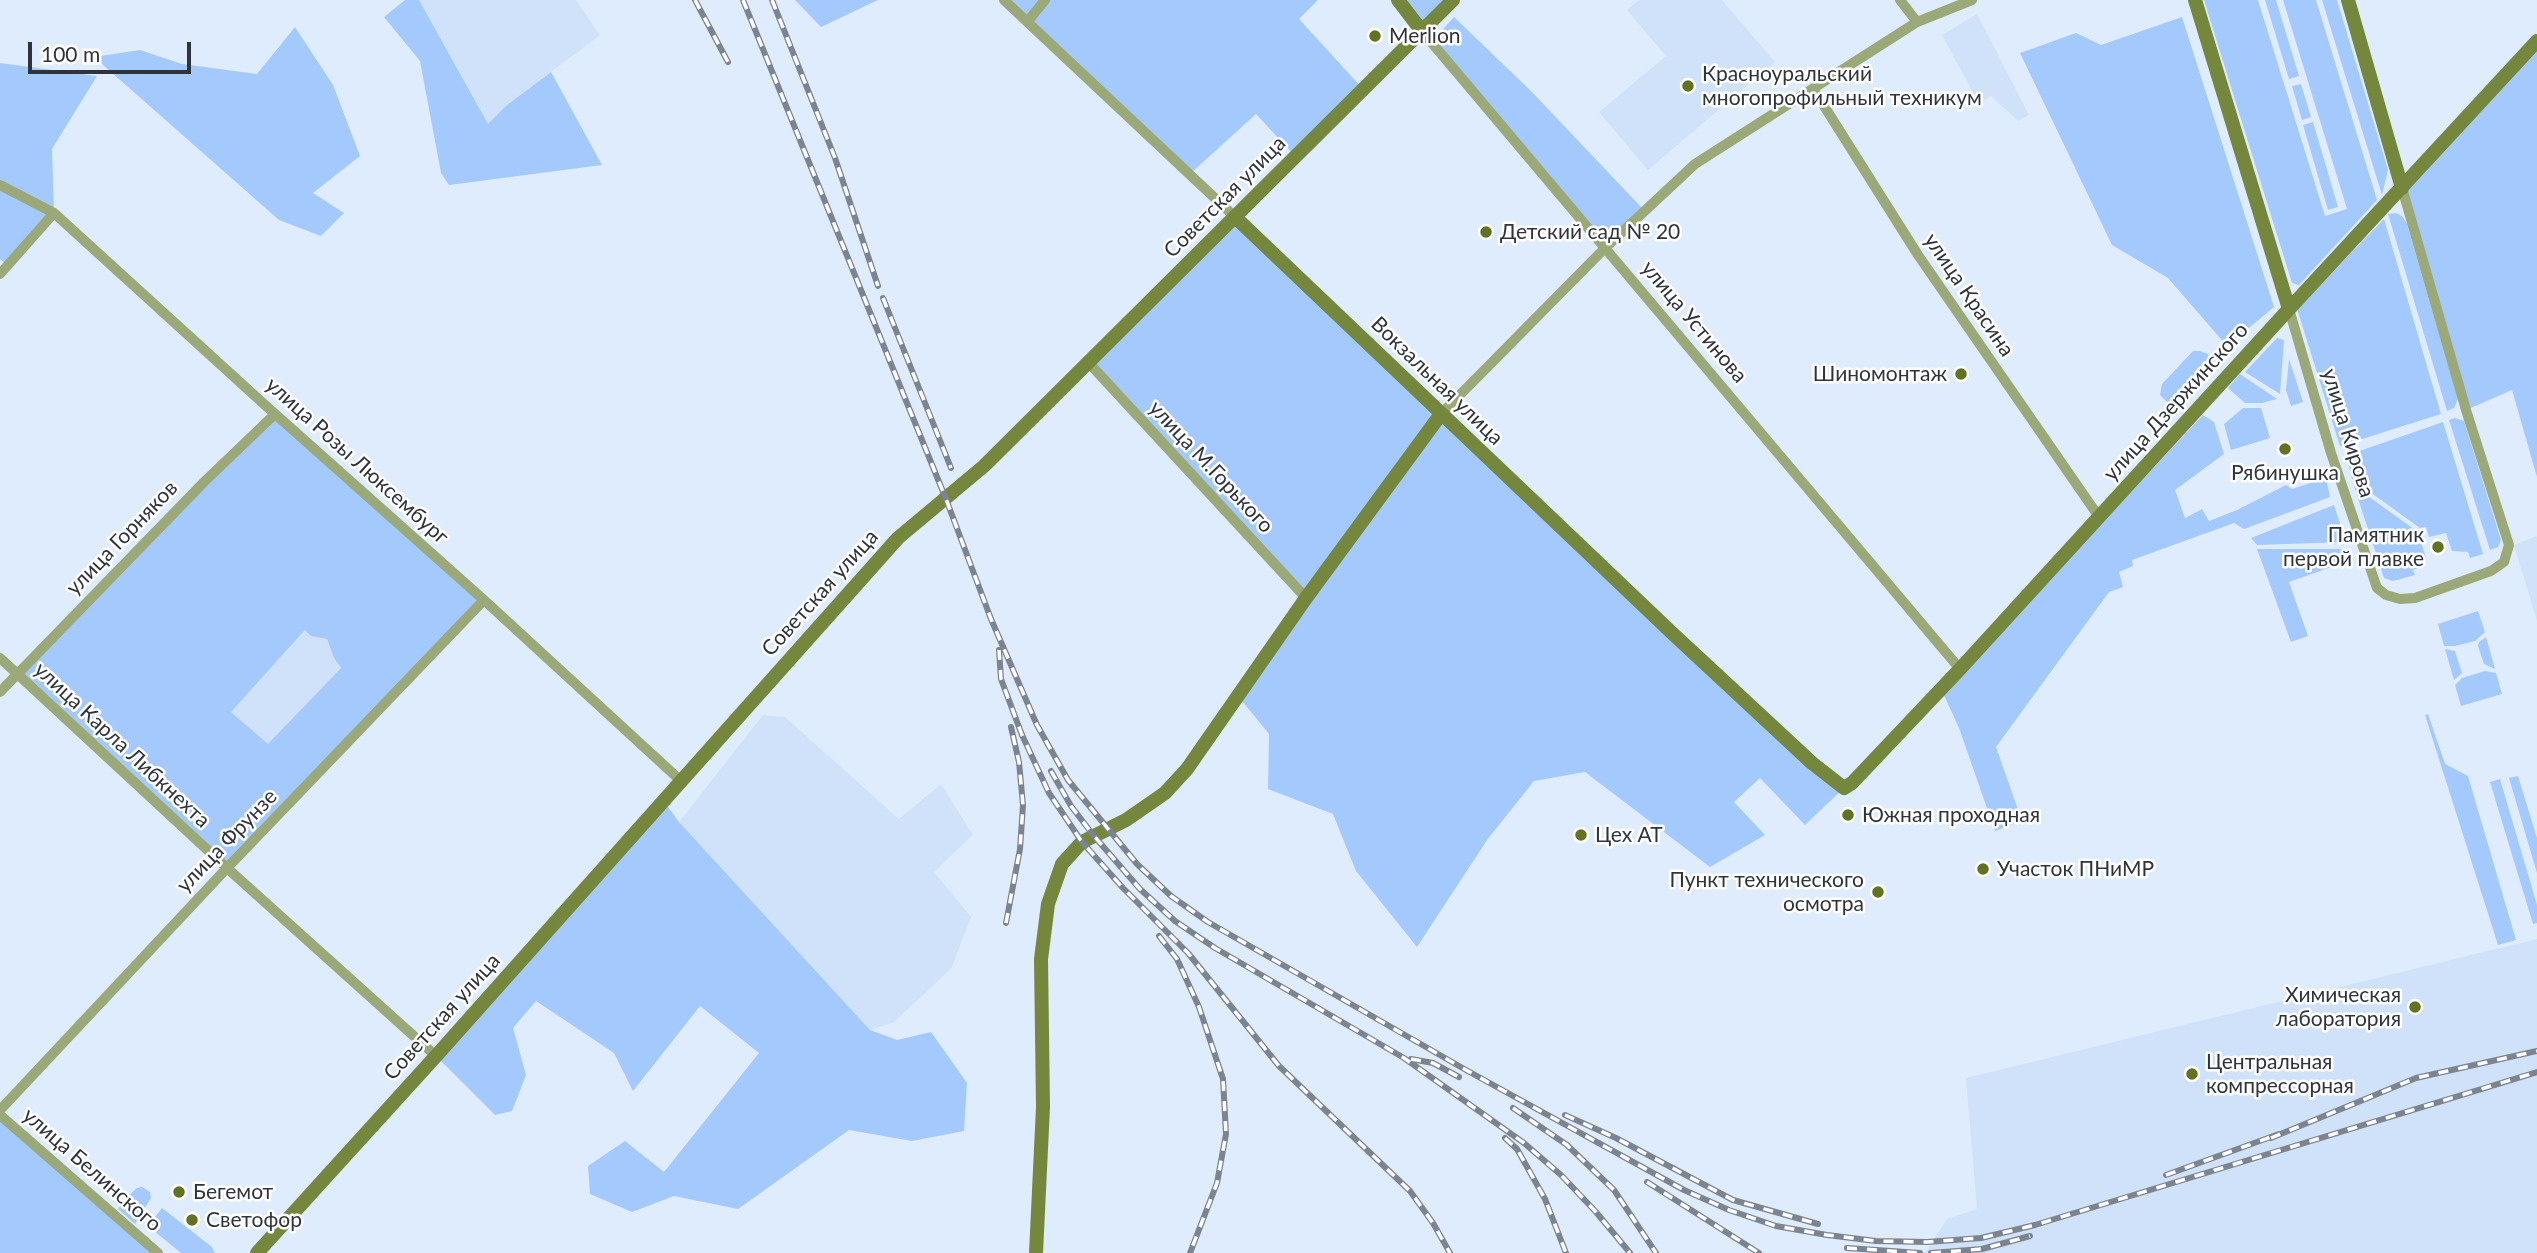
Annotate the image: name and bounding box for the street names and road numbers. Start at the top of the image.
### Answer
street label: Советская улица [1159,131,1291,263]
street label: улица Красина [1919,229,2019,361]
street label: улица Устинова [1636,256,1752,388]
street label: Вокзальная улица [1366,312,1508,450]
street label: улица Дзержинского [2098,318,2254,486]
street label: улица Кирова [2316,366,2380,500]
street label: улица Розы Люксембург [260,372,454,550]
street label: улица М.Горького [1143,396,1279,538]
street label: улица Горняков [61,476,183,600]
street label: Советская улица [757,524,883,662]
street label: улица Карла Либкнехта [29,657,215,833]
street label: улица Фрунзе [172,784,282,898]
street label: Советская улица [379,948,505,1086]
street label: улица Белинского [18,1103,166,1237]

